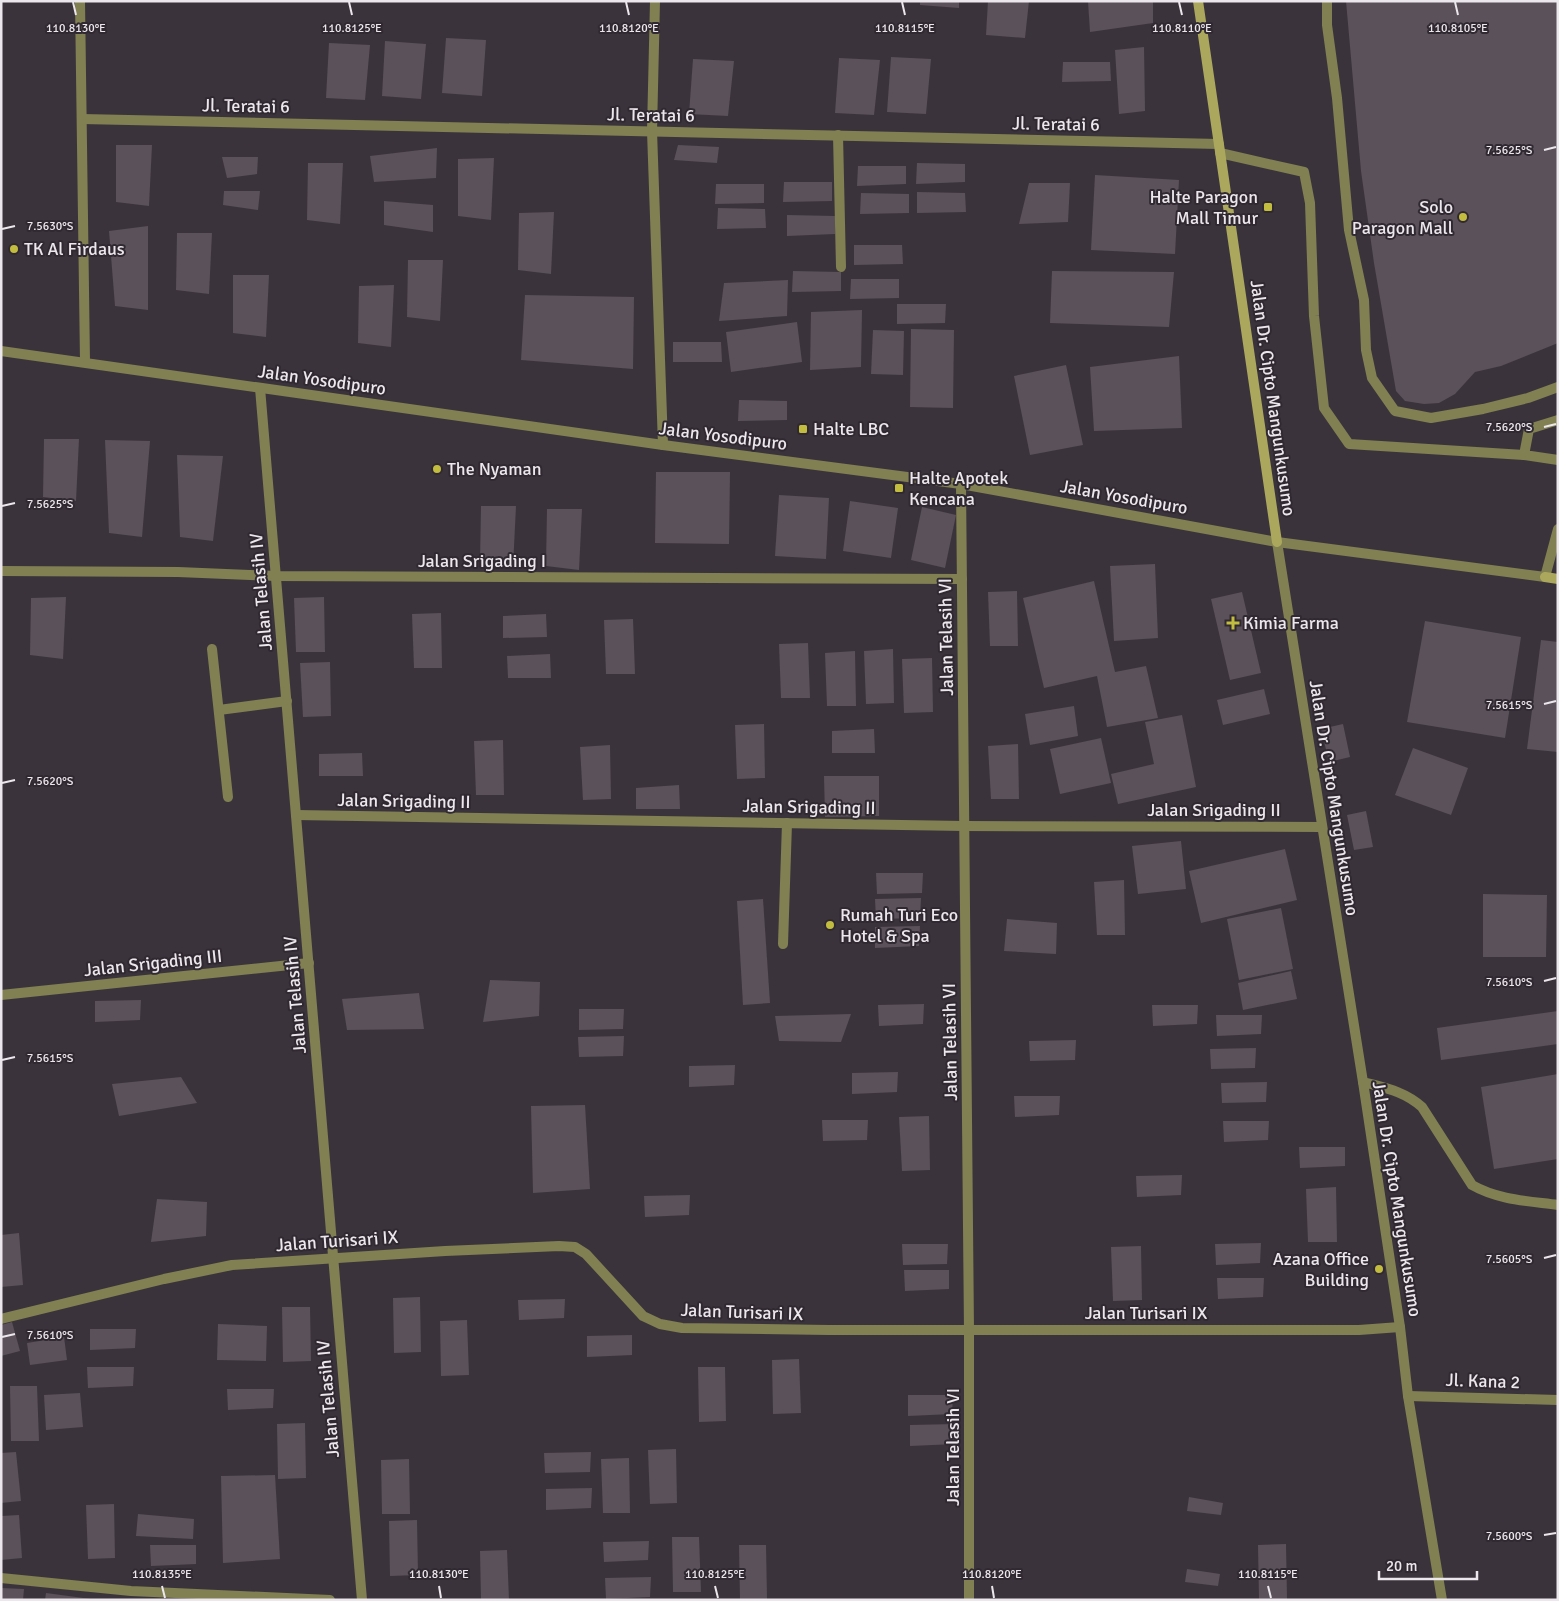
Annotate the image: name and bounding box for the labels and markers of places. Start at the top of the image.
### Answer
place label: Halte Paragon Mall Timur [1149,186,1258,229]
place label: Solo Paragon Mall [1352,196,1453,239]
marker: Halte Paragon Mall Timur [1262,201,1274,213]
marker: Solo Paragon Mall [1457,211,1469,223]
place label: TK Al Firdaus [24,238,125,260]
marker: TK Al Firdaus [8,243,20,255]
place label: Halte LBC [813,418,889,440]
marker: Halte LBC [797,423,809,435]
place label: The Nyaman [447,458,541,480]
marker: The Nyaman [431,463,443,475]
place label: Halte Apotek Kencana [909,467,1008,510]
marker: Halte Apotek Kencana [893,482,905,494]
place label: Kimia Farma [1243,612,1339,634]
marker: Kimia Farma [1227,617,1239,629]
place label: Rumah Turi Eco Hotel & Spa [840,904,958,947]
marker: Rumah Turi Eco Hotel & Spa [824,919,836,931]
place label: Azana Office Building [1273,1248,1369,1291]
marker: Azana Office Building [1373,1263,1385,1275]

